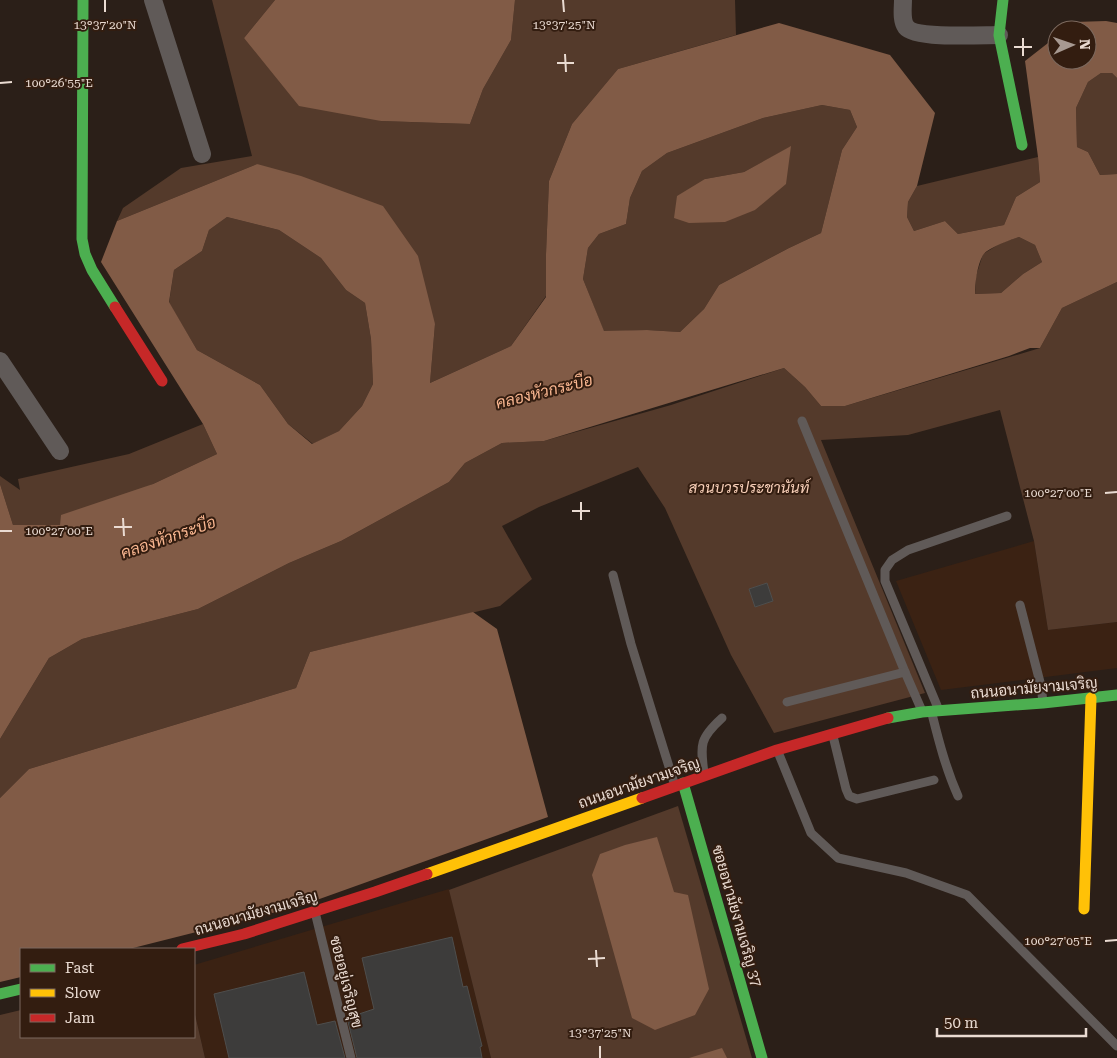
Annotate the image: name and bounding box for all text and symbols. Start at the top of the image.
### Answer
text: 13°37'20"N [73,18,137,32]
text: 13°37'25"N [532,18,596,32]
north arrow [1047,20,1097,70]
text: N [1077,39,1093,50]
text: 100°26'55"E [25,76,93,90]
water label: คลองหัวกระบือ [493,368,595,413]
park label: สวนบวรประชานันท์ [689,478,811,497]
text: 100°27'00"E [1024,486,1092,500]
water label: คลองหัวกระบือ [118,510,218,563]
text: 100°27'00"E [25,524,93,538]
street label: ถนนอนามัยงามเจริญ [970,673,1098,703]
street label: ถนนอนามัยงามเจริญ [576,754,702,812]
street label: ซอยอนามัยงามเจริญ 37 [708,843,766,989]
street label: ถนนอนามัยงามเจริญ [192,887,320,939]
street label: ซอยอยู่เจริญสุข [324,934,367,1030]
text: 100°27'05"E [1024,934,1092,948]
legend [20,948,195,1038]
text: Fast [65,959,95,977]
text: Slow [65,984,101,1002]
scale bar [937,1006,1086,1038]
text: Jam [65,1009,95,1027]
text: 50 m [944,1014,979,1032]
text: 13°37'25"N [568,1026,632,1040]

